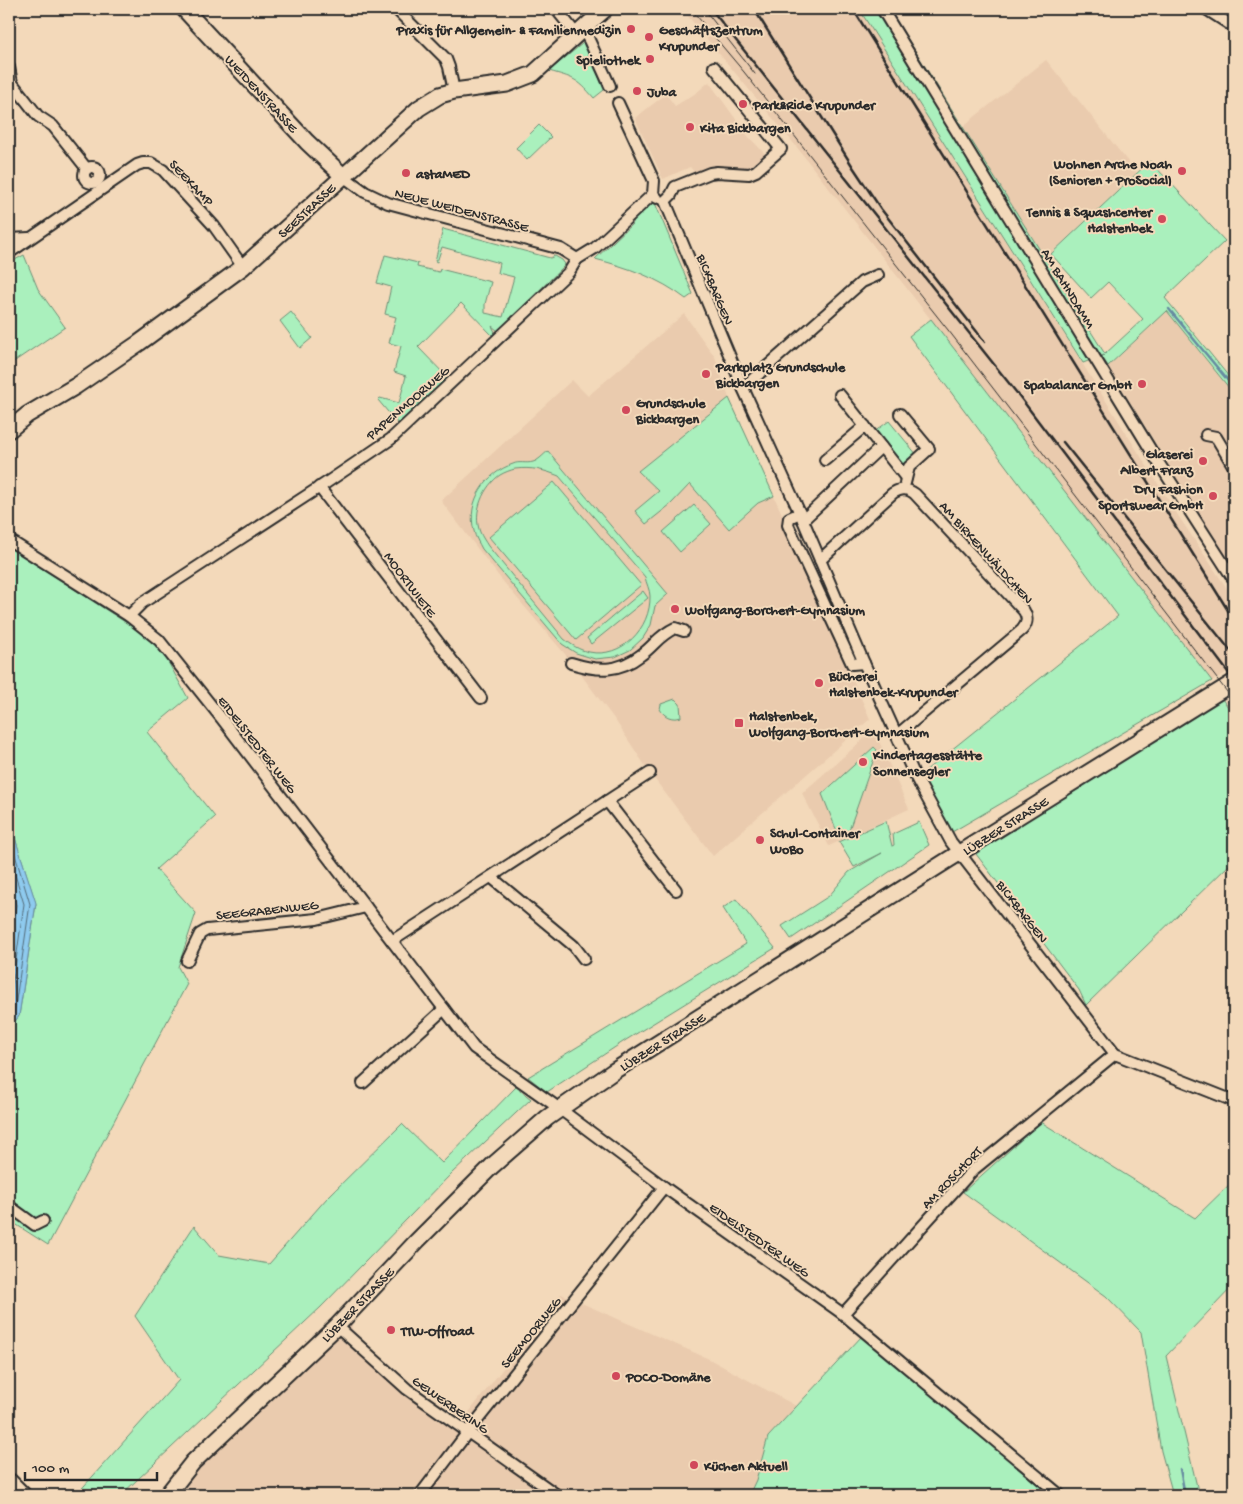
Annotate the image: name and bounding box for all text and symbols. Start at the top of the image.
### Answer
place label: Praxis für Allgemein- & Familienmedizin [395,23,621,40]
marker: Praxis für Allgemein- & Familienmedizin [625,23,637,35]
place label: Geschäftszentrum Krupunder [658,23,763,56]
marker: Geschäftszentrum Krupunder [643,31,655,43]
street label: WEIDENSTRASSE [220,52,301,138]
place label: Spieliothek [576,53,642,70]
marker: Spieliothek [644,53,656,65]
marker: Juba [631,85,643,97]
place label: Juba [646,85,677,102]
marker: Park&Ride Krupunder [737,98,749,110]
place label: Park&Ride Krupunder [752,98,877,115]
marker: Kita Bickbargen [684,121,696,133]
place label: Kita Bickbargen [699,121,791,138]
street label: SEEKAMP [164,157,216,211]
place label: Wohnen Arche Noah (Senioren + ProSocial) [1049,157,1172,190]
marker: Wohnen Arche Noah (Senioren + ProSocial) [1176,165,1188,177]
marker: astaMED [400,167,412,179]
place label: astaMED [415,167,471,184]
street label: SEESTRASSE [275,180,341,243]
street label: NEUE WEIDENSTRASSE [392,185,532,238]
place label: Tennis & Squashcenter Halstenbek [1025,205,1154,238]
marker: Tennis & Squashcenter Halstenbek [1156,213,1168,225]
street label: AM BAHNDAMM [1036,246,1098,333]
street label: BICKBARGEN [691,251,736,328]
place label: Parkplatz Grundschule Bickbargen [715,360,846,393]
street label: PAPENMOORWEG [363,362,455,445]
marker: Parkplatz Grundschule Bickbargen [700,368,712,380]
place label: Spabalancer GmbH [1024,378,1133,395]
marker: Spabalancer GmbH [1136,378,1148,390]
place label: Grundschule Bickbargen [635,396,706,429]
marker: Grundschule Bickbargen [620,404,632,416]
place label: Glaserei Albert Franz [1119,447,1194,480]
marker: Glaserei Albert Franz [1197,455,1209,467]
place label: Dry Fashion Sportswear GmbH [1098,482,1204,515]
marker: Dry Fashion Sportswear GmbH [1207,490,1219,502]
street label: AM BIRKENWÄLDCHEN [934,499,1036,609]
street label: MOORTWIETE [379,549,440,623]
marker: Wolfgang-Borchert-Gymnasium [669,603,681,615]
place label: Wolfgang-Borchert-Gymnasium [684,603,865,620]
place label: Bücherei Halstenbek-Krupunder [828,669,960,702]
marker: Bücherei Halstenbek-Krupunder [813,677,825,689]
street label: EIDELSTEDTER WEG [213,693,300,799]
place label: Halstenbek, Wolfgang-Borchert-Gymnasium [748,709,929,742]
marker: Halstenbek, Wolfgang-Borchert-Gymnasium [733,717,745,729]
place label: Kindertagesstätte Sonnensegler [872,748,983,781]
marker: Kindertagesstätte Sonnensegler [857,756,869,768]
street label: LÜBZER STRASSE [960,793,1053,860]
place label: Schul-Container WoBo [769,826,862,859]
marker: Schul-Container WoBo [754,834,766,846]
street label: BICKBARGEN [991,877,1051,947]
street label: SEEGRABENWEG [215,898,320,925]
street label: LÜBZER STRASSE [617,1009,710,1076]
street label: AM ROSCHORT [919,1144,987,1214]
street label: EIDELSTEDTER WEG [705,1200,813,1283]
street label: LÜBZER STRASSE [319,1264,400,1347]
street label: SEEMOORWEG [498,1293,567,1373]
marker: TTW-Offroad [385,1324,397,1336]
place label: TTW-Offroad [400,1324,475,1341]
marker: POCO-Domäne [610,1370,622,1382]
place label: POCO-Domäne [625,1370,711,1387]
street label: GEWERBERING [408,1373,492,1440]
scale bar [25,1449,158,1481]
marker: Küchen Aktuell [688,1459,700,1471]
place label: Küchen Aktuell [703,1459,788,1476]
text: 100 m [31,1460,70,1478]

